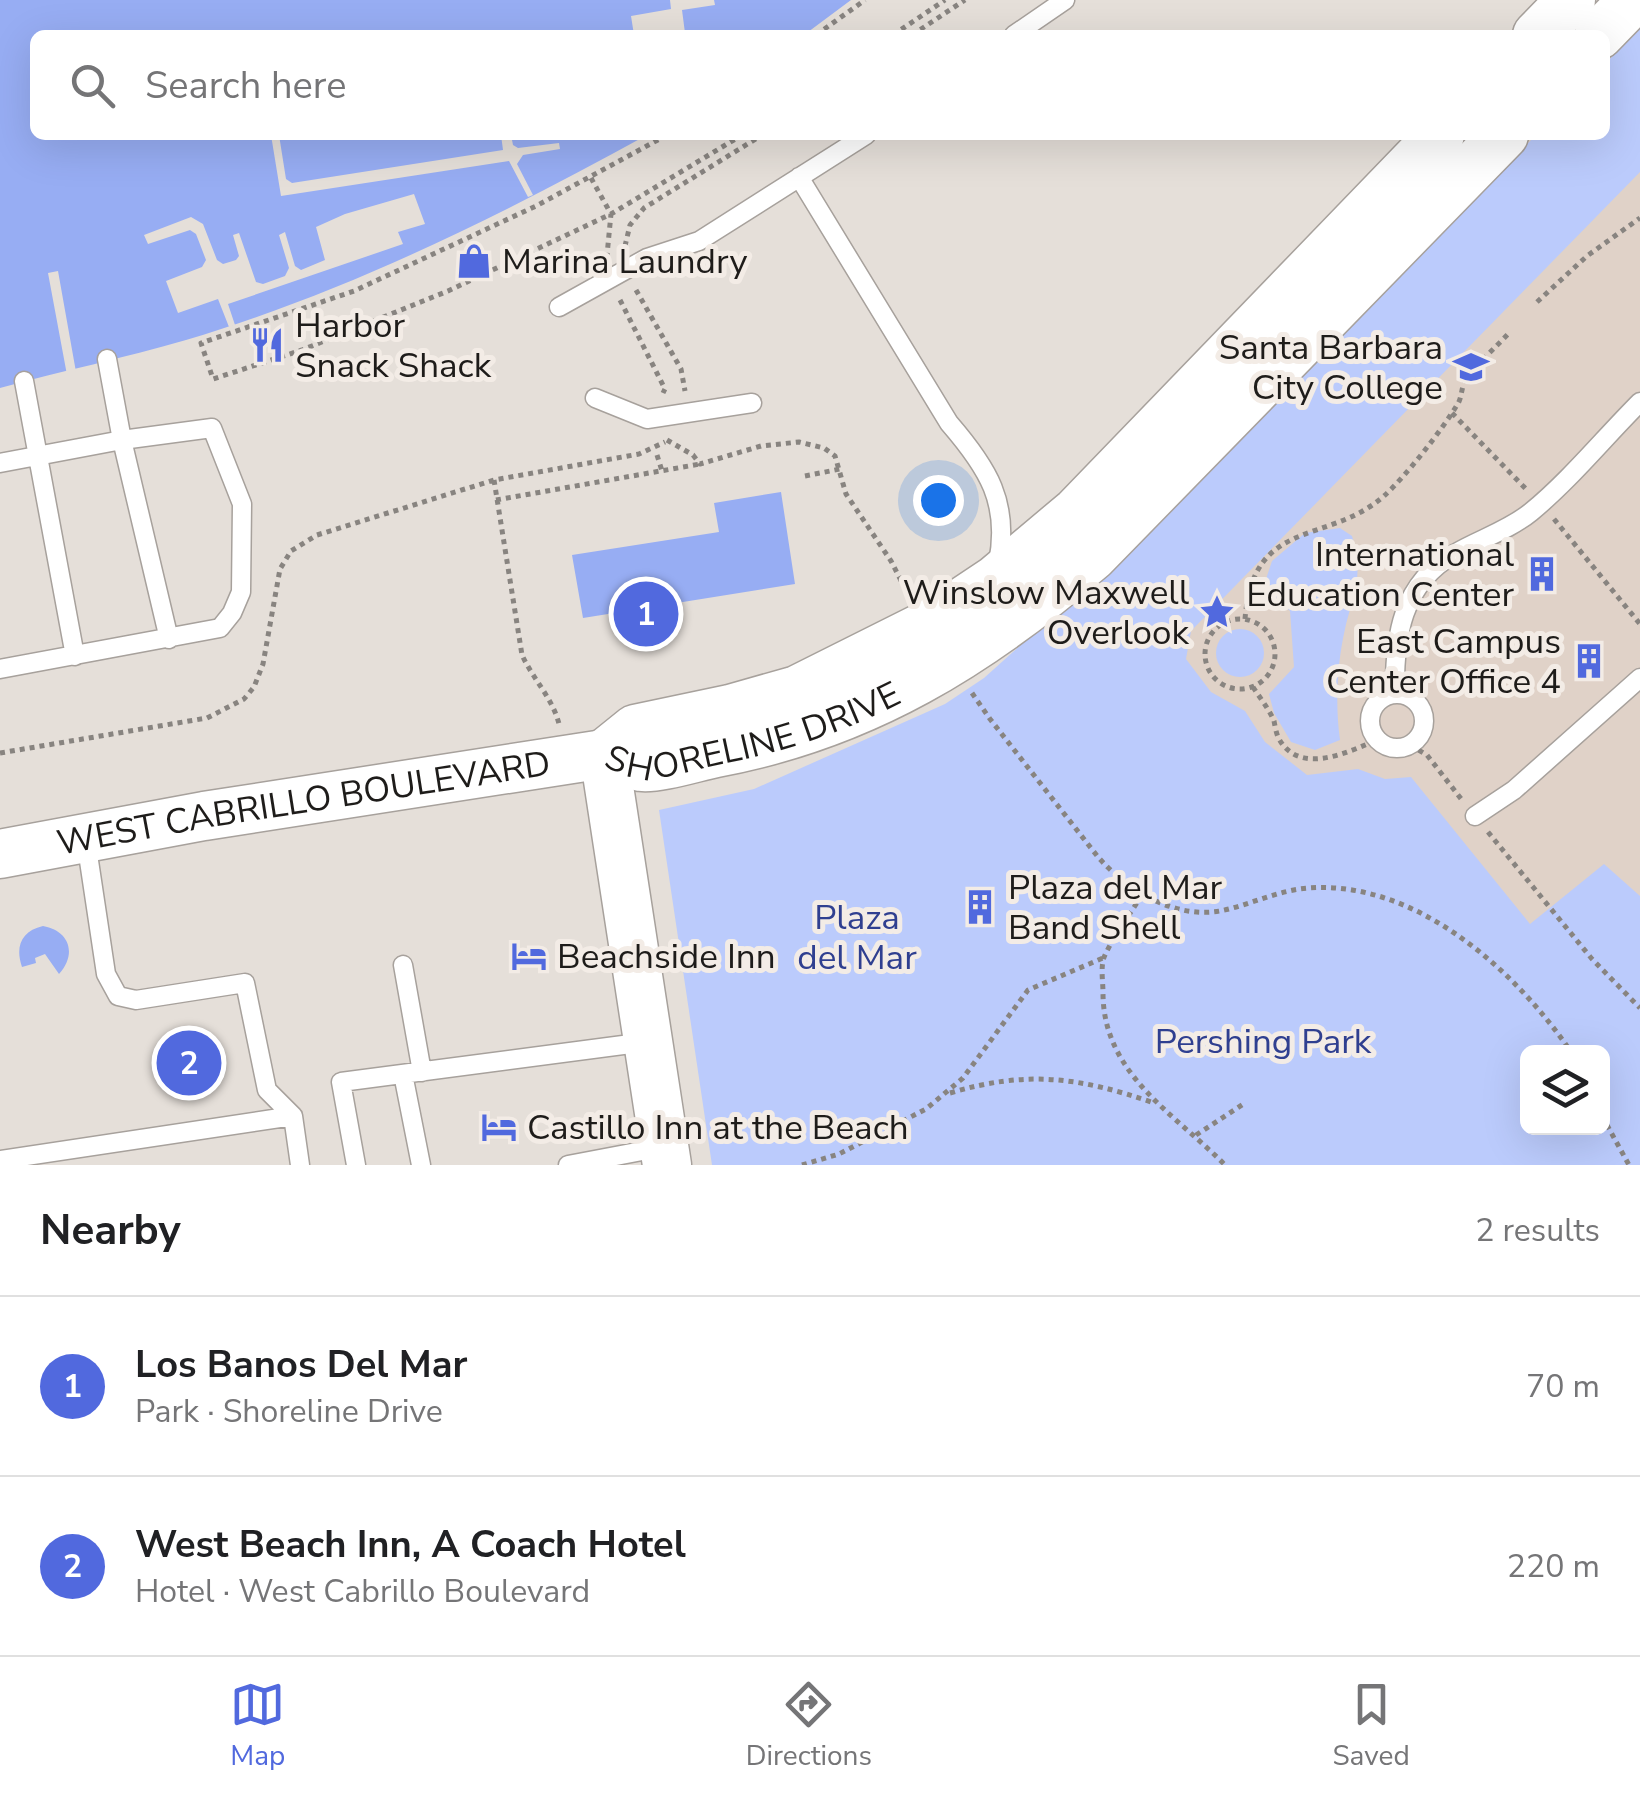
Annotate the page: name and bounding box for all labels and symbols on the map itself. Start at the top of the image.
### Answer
place label: Marina Laundry [502,238,748,285]
shop icon: Marina Laundry [455,242,493,280]
place label: Harbor Snack Shack [295,302,492,389]
place label: Santa Barbara City College [1219,324,1443,411]
restaurant icon: Harbor Snack Shack [248,326,286,364]
school or university icon: Santa Barbara City College [1452,348,1490,386]
your location [913,475,964,526]
place label: International Education Center [1246,531,1515,618]
building icon: International Education Center [1523,555,1561,593]
place label: Winslow Maxwell Overlook [903,569,1190,656]
pin: 1 [614,576,678,652]
place icon: Winslow Maxwell Overlook [1198,593,1236,631]
place label: East Campus Center Office 4 [1326,618,1561,705]
building icon: East Campus Center Office 4 [1570,642,1608,680]
street label: SHORELINE DRIVE [598,670,908,792]
street label: WEST CABRILLO BOULEVARD [53,739,554,866]
place label: Plaza del Mar Band Shell [1008,864,1222,951]
building icon: Plaza del Mar Band Shell [961,888,999,926]
park label: Plaza del Mar [797,894,917,981]
place label: Beachside Inn [557,933,776,980]
hotel icon: Beachside Inn [510,937,548,975]
park label: Pershing Park [1155,1018,1372,1065]
pin: 2 [156,1026,222,1100]
place label: Castillo Inn at the Beach [527,1104,909,1151]
hotel icon: Castillo Inn at the Beach [480,1108,518,1146]

